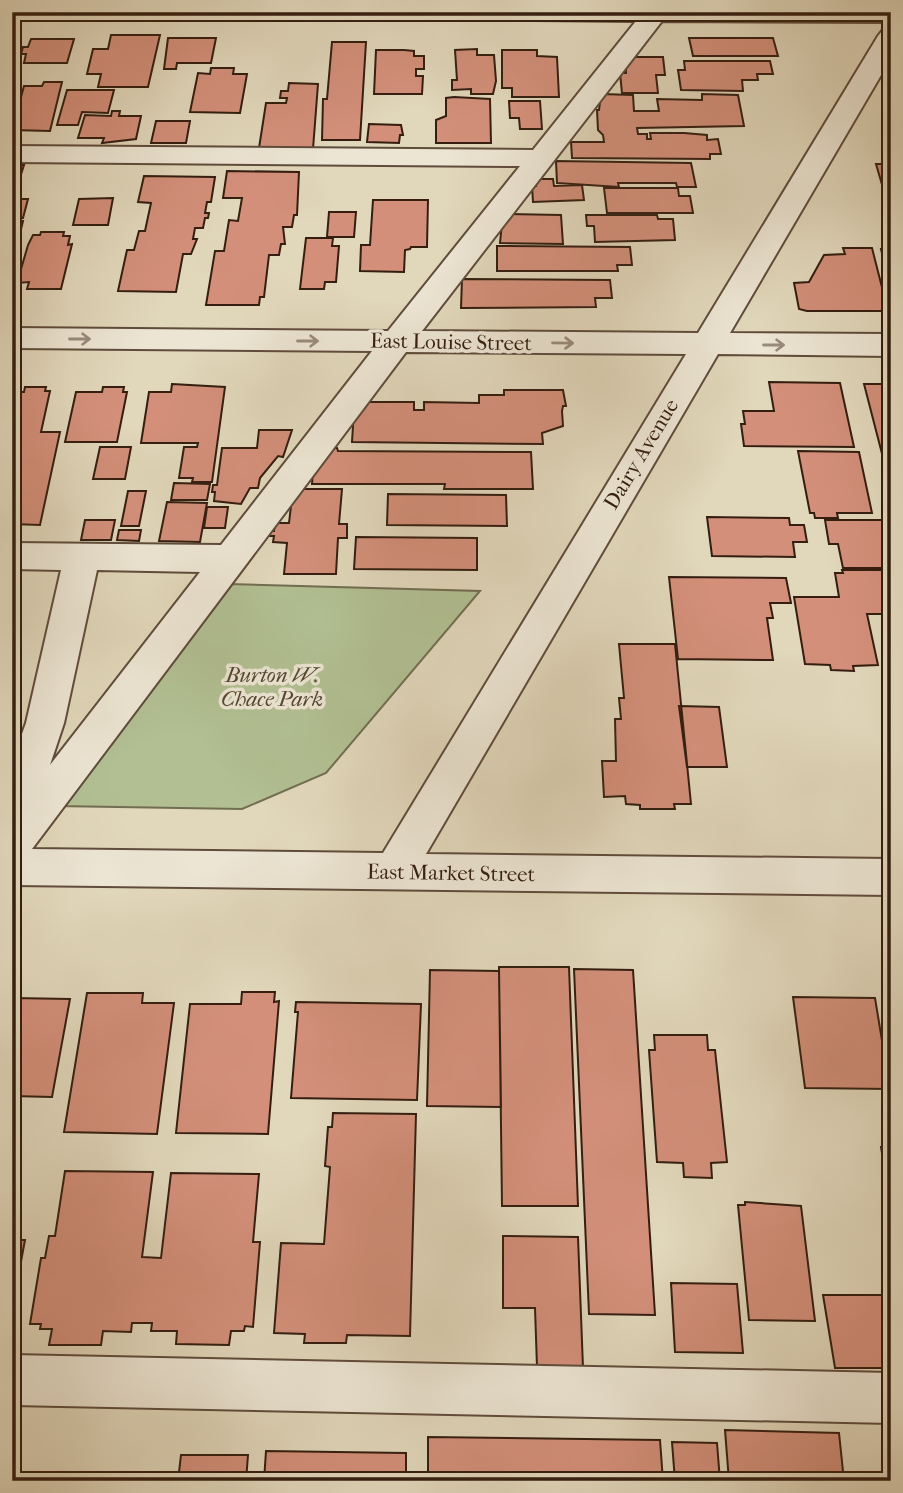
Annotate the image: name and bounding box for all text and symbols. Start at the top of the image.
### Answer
street label: East Louise Street [370,329,533,355]
one-way arrow [69,332,92,346]
one-way arrow [296,334,319,348]
one-way arrow [551,336,574,350]
one-way arrow [762,338,785,352]
street label: Dairy Avenue [599,395,683,513]
park label: Burton W. Chace Park [221,663,323,711]
street label: East Market Street [367,860,536,886]

